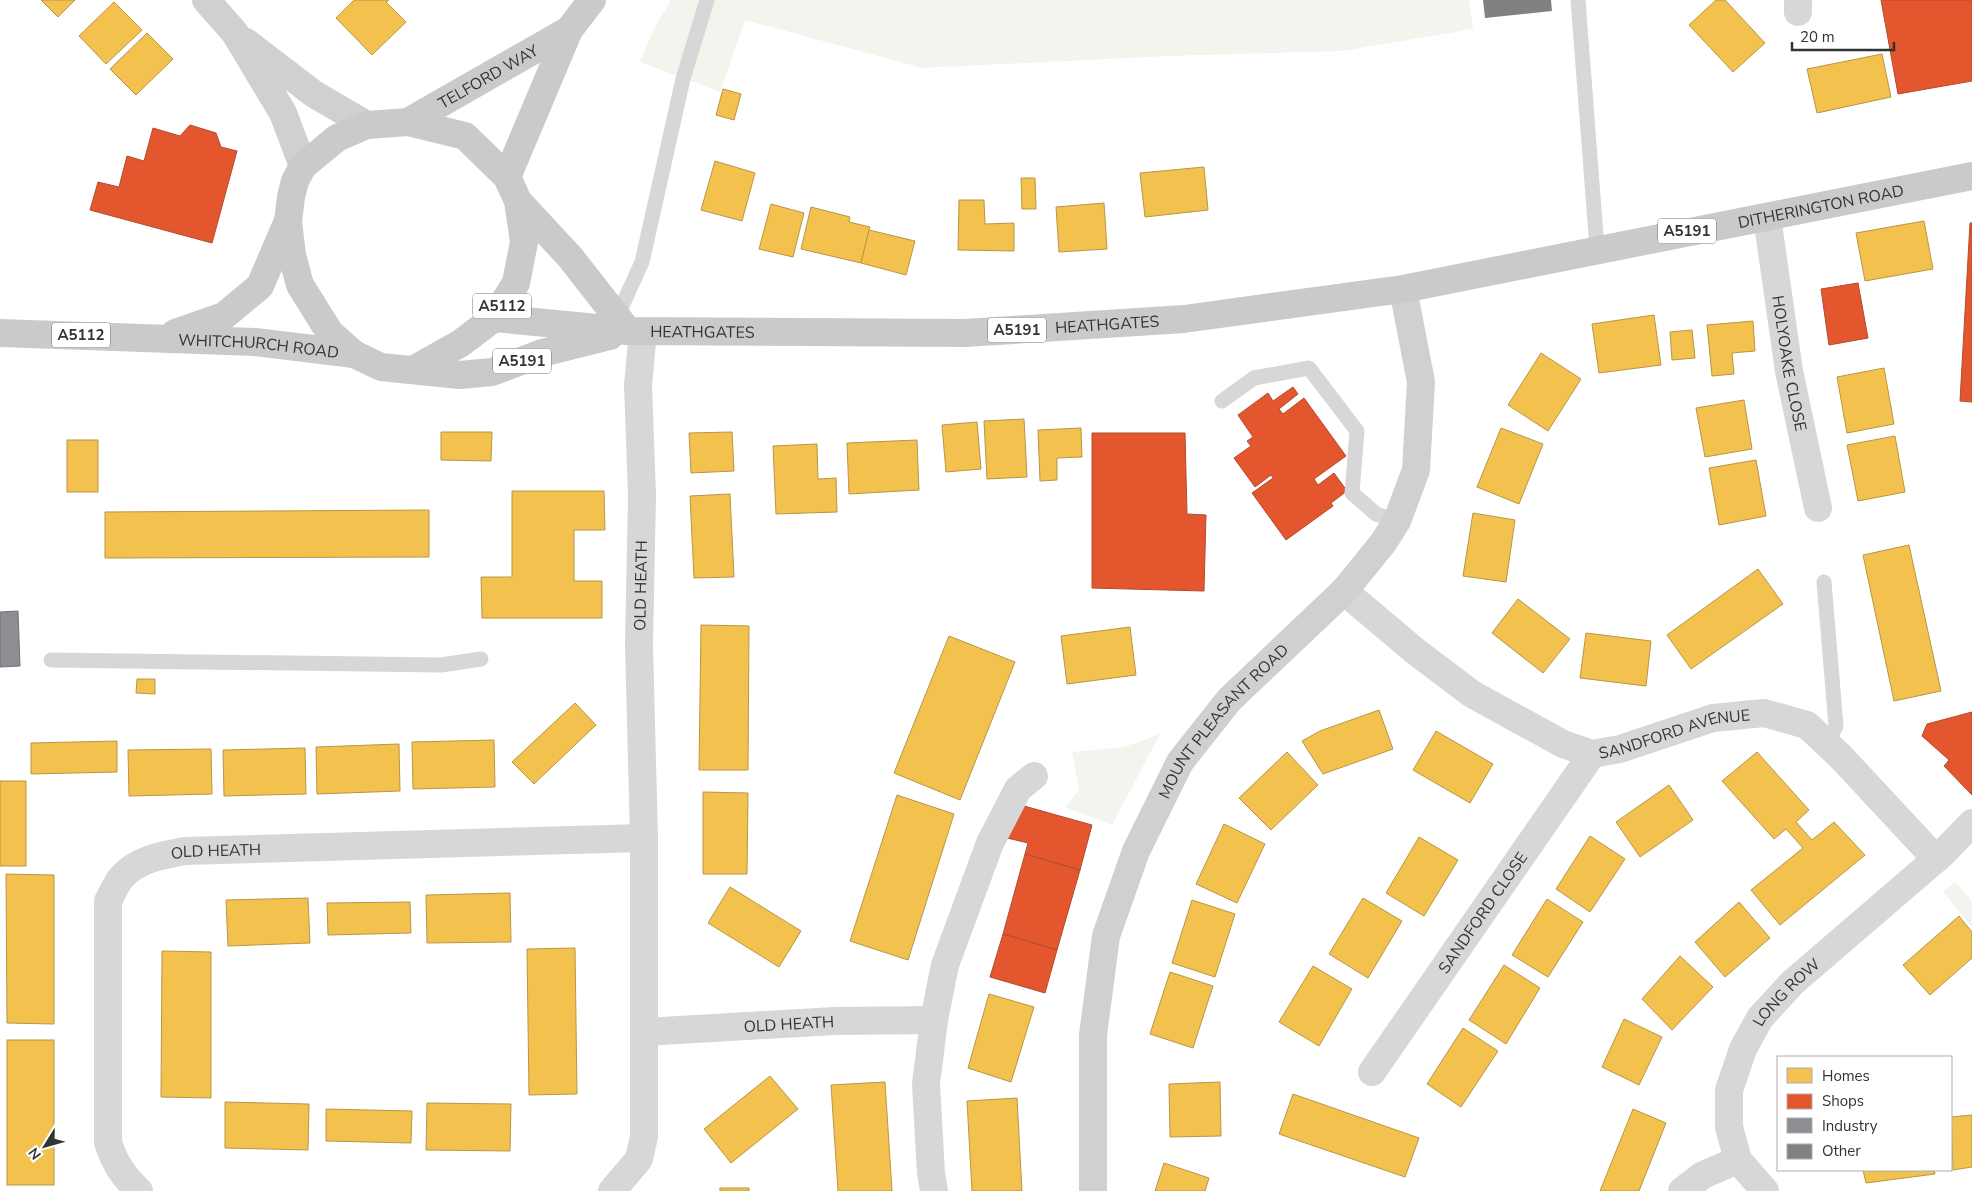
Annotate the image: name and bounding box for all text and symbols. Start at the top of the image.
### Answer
scale bar [1792,20,1894,52]
text: 20 m [1800,27,1835,47]
street label: TELFORD WAY [434,40,543,115]
street label: DITHERINGTON ROAD [1736,180,1906,234]
road number: A5191 [1658,218,1716,244]
road number: A5112 [473,294,531,318]
street label: HOLYOAKE CLOSE [1766,294,1811,433]
street label: HEATHGATES [1054,311,1160,339]
road number: A5191 [988,318,1046,342]
street label: HEATHGATES [650,321,755,344]
road number: A5112 [52,322,110,348]
street label: WHITCHURCH ROAD [178,329,340,364]
road number: A5191 [493,348,551,374]
street label: OLD HEATH [629,540,653,631]
street label: MOUNT PLEASANT ROAD [1154,639,1294,803]
street label: SANDFORD AVENUE [1597,704,1751,765]
street label: OLD HEATH [169,839,261,865]
street label: SANDFORD CLOSE [1433,848,1533,978]
street label: LONG ROW [1748,953,1825,1030]
street label: OLD HEATH [743,1011,835,1038]
legend [1777,1056,1952,1171]
text: Homes [1822,1066,1870,1086]
text: Shops [1822,1091,1864,1111]
text: Industry [1822,1116,1878,1136]
north arrow [20,1121,70,1171]
text: Other [1822,1141,1861,1161]
text: N [24,1144,46,1163]

